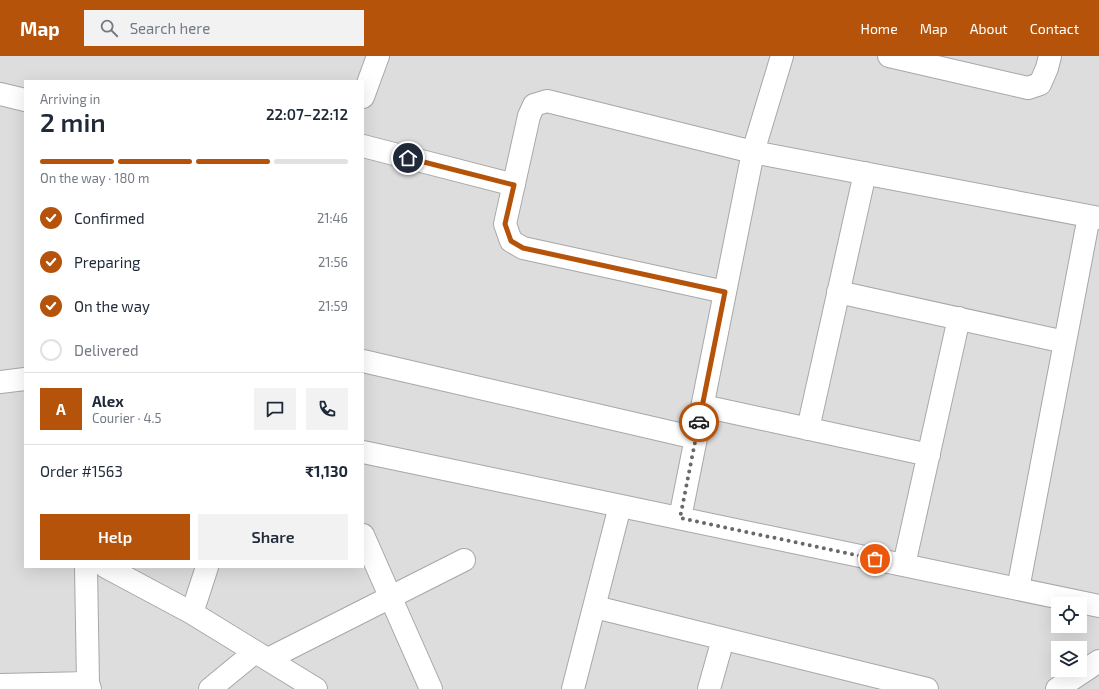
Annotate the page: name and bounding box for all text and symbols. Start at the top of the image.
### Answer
search box [84,10,364,46]
text: Map [20,17,60,40]
icon: search [98,17,120,39]
text: Search here [130,19,210,37]
text: Home [861,20,898,37]
text: Map [920,20,948,37]
text: About [970,20,1008,37]
text: Contact [1030,20,1079,37]
text: Arriving in [40,91,100,107]
text: 22:07–22:12 [266,105,348,123]
text: 2 min [40,106,106,137]
pin [391,141,425,175]
icon: home [397,147,419,169]
text: On the way · 180 m [40,170,150,186]
icon: check [40,207,62,229]
text: Confirmed [74,209,145,227]
text: 21:46 [317,210,348,226]
icon: check [40,251,62,273]
text: Preparing [74,253,140,271]
text: 21:56 [318,254,348,270]
icon: check [40,295,62,317]
text: On the way [74,297,150,315]
text: 21:59 [318,298,348,314]
text: Delivered [74,341,139,359]
button: chat [254,388,296,430]
button: phone [306,388,348,430]
text: Alex [92,392,124,410]
text: A [56,400,66,418]
courier [679,402,719,442]
text: Courier · 4.5 [92,410,161,426]
icon: car [688,411,710,433]
text: Order #1563 [40,462,123,480]
text: ₹1,130 [305,462,348,480]
button: Help [40,514,190,560]
button: Share [198,514,348,560]
pin [858,542,892,576]
icon: bag [864,548,886,570]
map controls [1051,597,1087,677]
button: locate [1051,597,1087,633]
button: layers [1051,641,1087,677]

